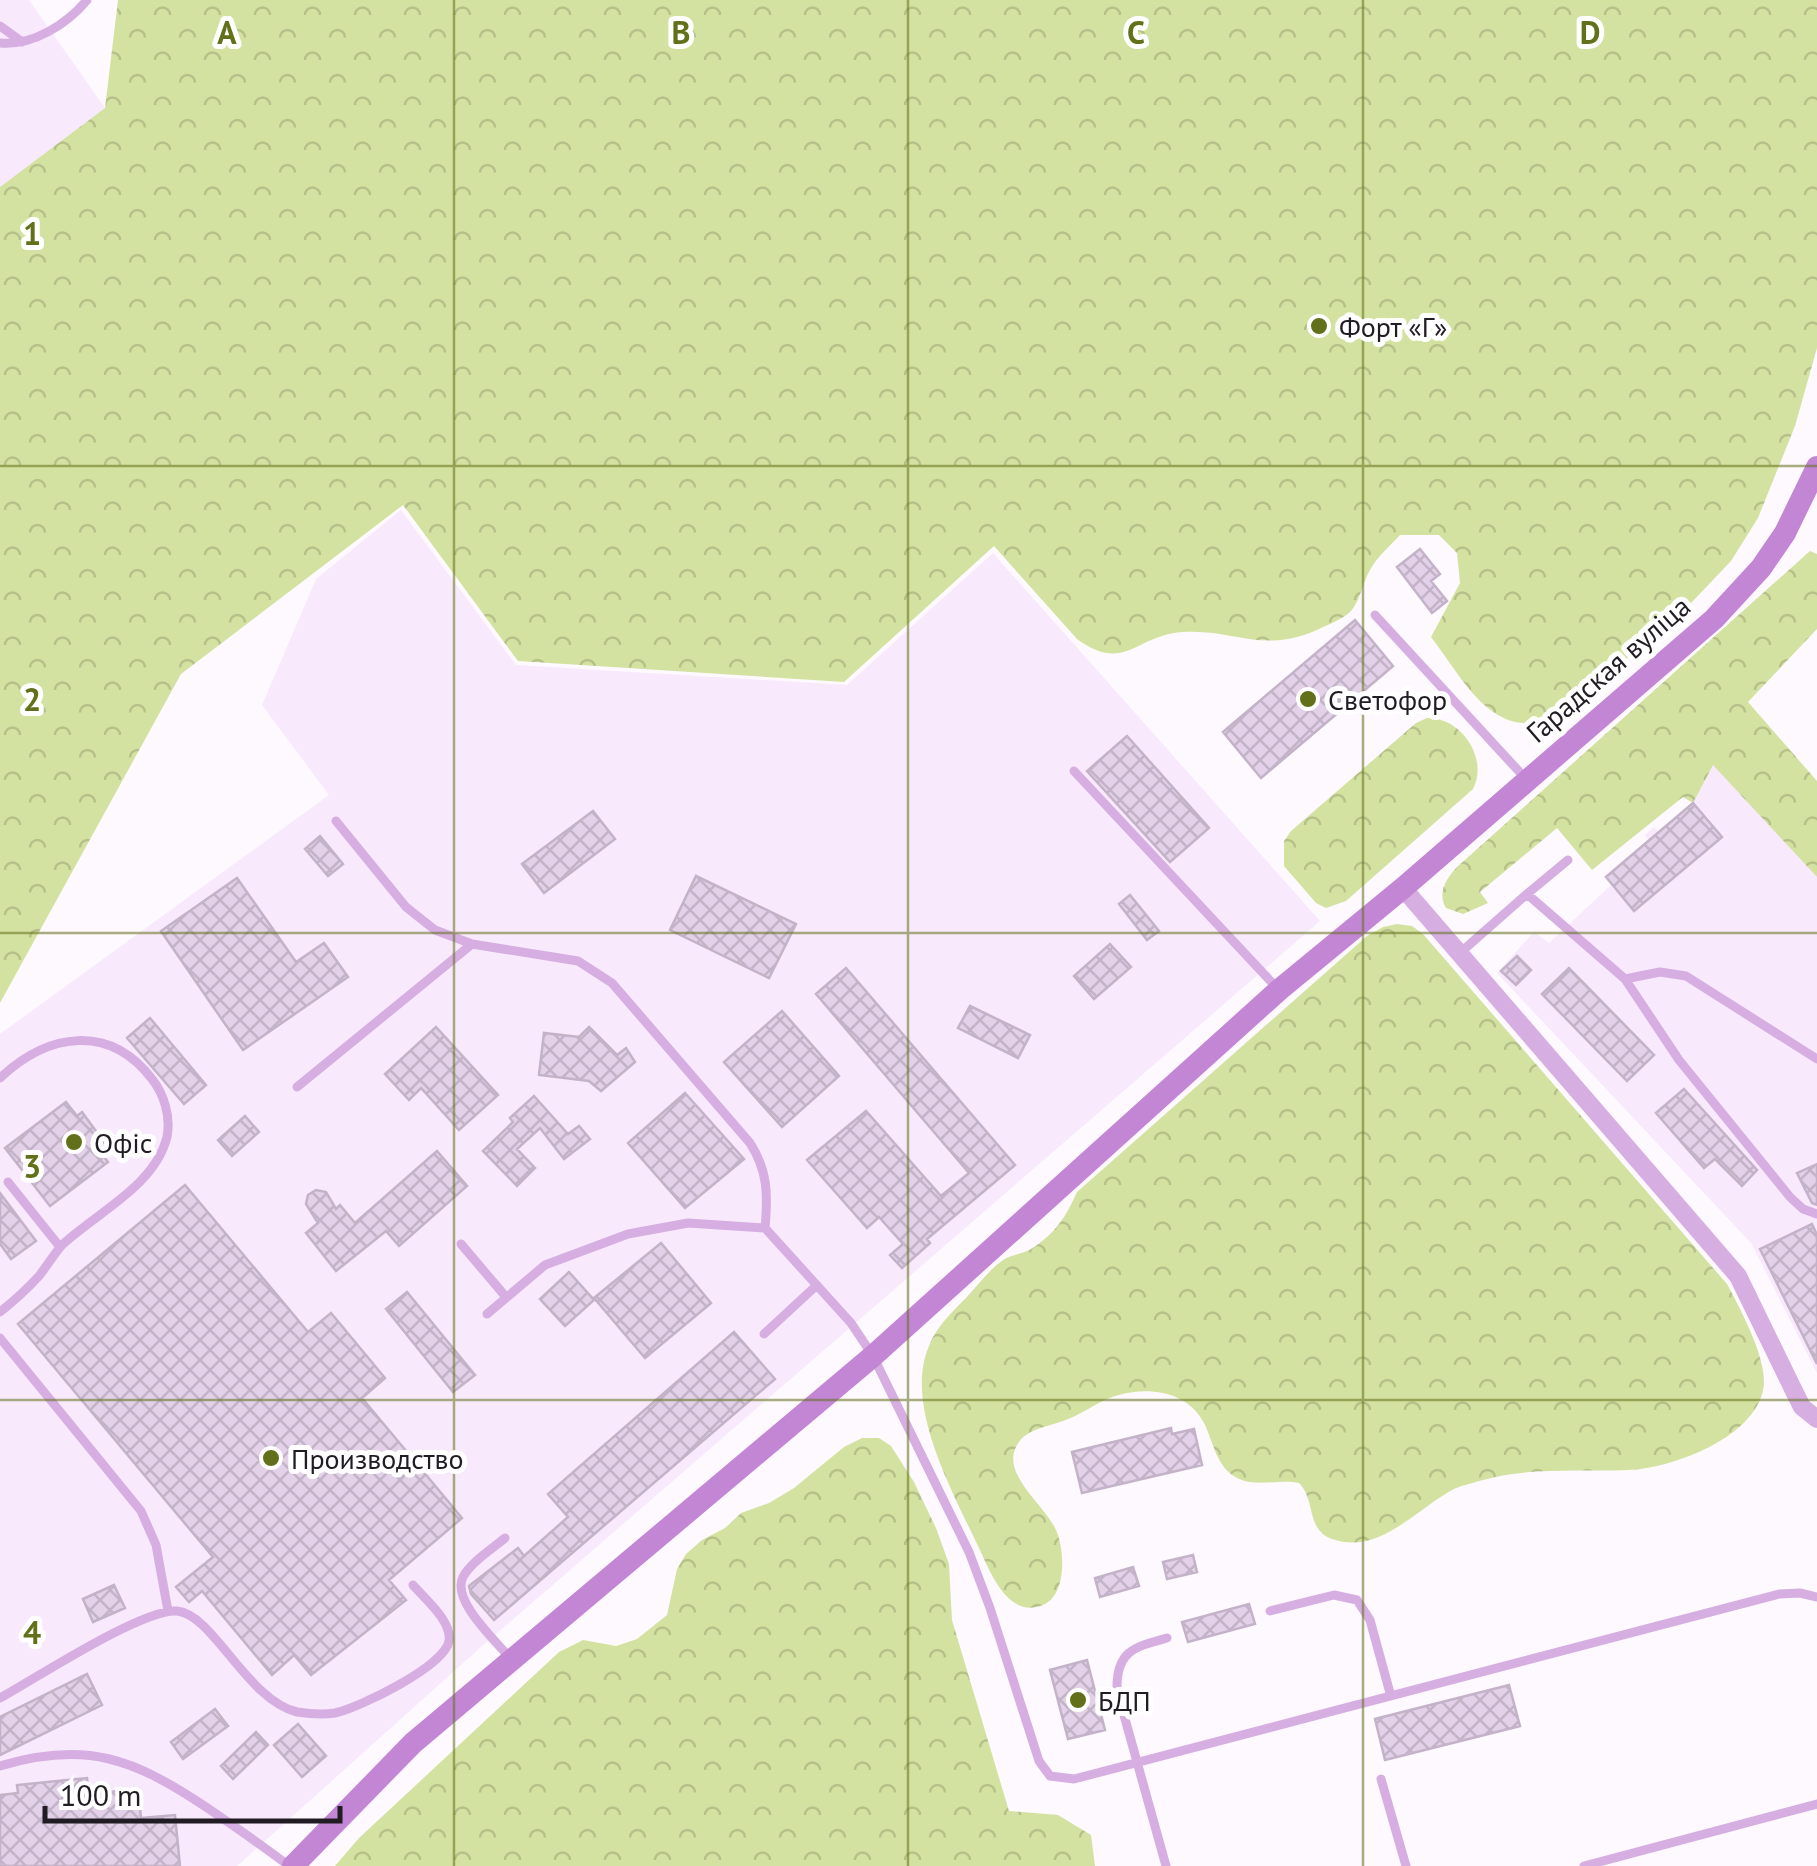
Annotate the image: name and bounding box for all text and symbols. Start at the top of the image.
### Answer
text: A [217,11,237,53]
text: B [672,11,690,53]
text: C [1127,11,1145,53]
text: D [1580,11,1600,53]
text: 1 [23,212,41,254]
place label: Форт «Г» [1339,308,1447,345]
marker: Форт «Г» [1308,315,1330,337]
street label: Гарадская вуліца [1518,588,1698,750]
text: 2 [23,678,41,720]
place label: Светофор [1328,681,1447,718]
marker: Светофор [1297,688,1319,710]
place label: Офіс [94,1124,152,1161]
marker: Офіс [63,1131,85,1153]
text: 3 [23,1145,41,1187]
place label: Производство [291,1440,464,1477]
marker: Производство [260,1447,282,1469]
text: 4 [23,1611,41,1653]
place label: БДП [1098,1682,1151,1719]
marker: БДП [1067,1689,1089,1711]
scale bar [45,1761,340,1823]
text: 100 m [60,1775,141,1814]

